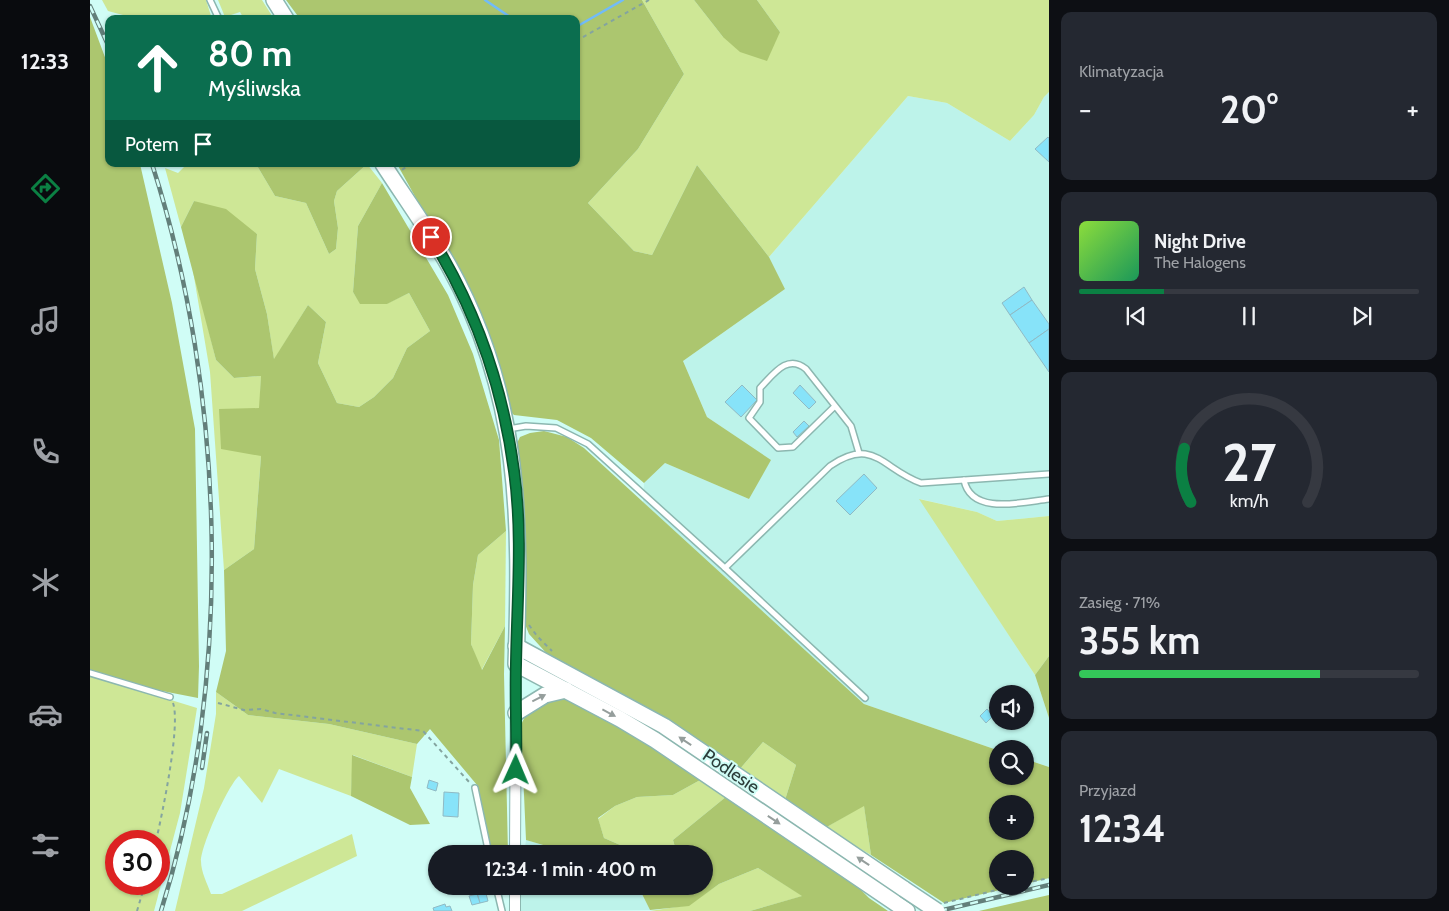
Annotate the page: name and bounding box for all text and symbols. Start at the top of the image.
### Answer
text: 80 m [208,32,292,75]
icon: ahead [125,35,190,100]
text: 12:33 [21,48,69,75]
text: Klimatyzacja [1079,62,1164,81]
text: Myśliwska [208,75,301,102]
text: 20° [1220,86,1278,133]
text: − [1079,92,1091,126]
text: + [1407,92,1419,126]
icon: arrive [189,130,217,158]
text: Potem [125,133,179,156]
icon: directions [28,171,63,206]
pin [410,216,452,258]
icon: arrive [417,223,445,251]
text: Night Drive [1154,230,1246,253]
text: The Halogens [1154,253,1246,272]
icon: previous [1122,302,1150,330]
icon: pause [1235,302,1263,330]
icon: next [1348,302,1376,330]
icon: music [28,303,63,338]
text: 27 [1222,431,1276,494]
icon: phone [28,434,63,469]
text: km/h [1229,490,1269,511]
icon: climate [28,565,63,600]
text: Zasięg · 71% [1079,593,1160,612]
text: 355 km [1079,617,1200,664]
map controls [989,685,1034,895]
button: sound [989,685,1034,730]
one-way arrow [532,694,546,702]
icon: car [28,697,63,732]
one-way arrow [602,709,616,717]
one-way arrow [679,736,692,745]
button: search [989,740,1034,785]
position arrow [489,743,541,795]
street label: Podlesie [698,744,764,798]
text: Przyjazd [1079,781,1136,800]
button: + [989,795,1034,840]
text: 12:34 [1079,805,1166,852]
one-way arrow [767,815,781,825]
icon: filters [28,828,63,863]
speed limit sign: 30 [105,830,170,895]
button: − [989,850,1034,895]
one-way arrow [857,856,870,866]
text: 12:34 · 1 min · 400 m [485,858,656,881]

